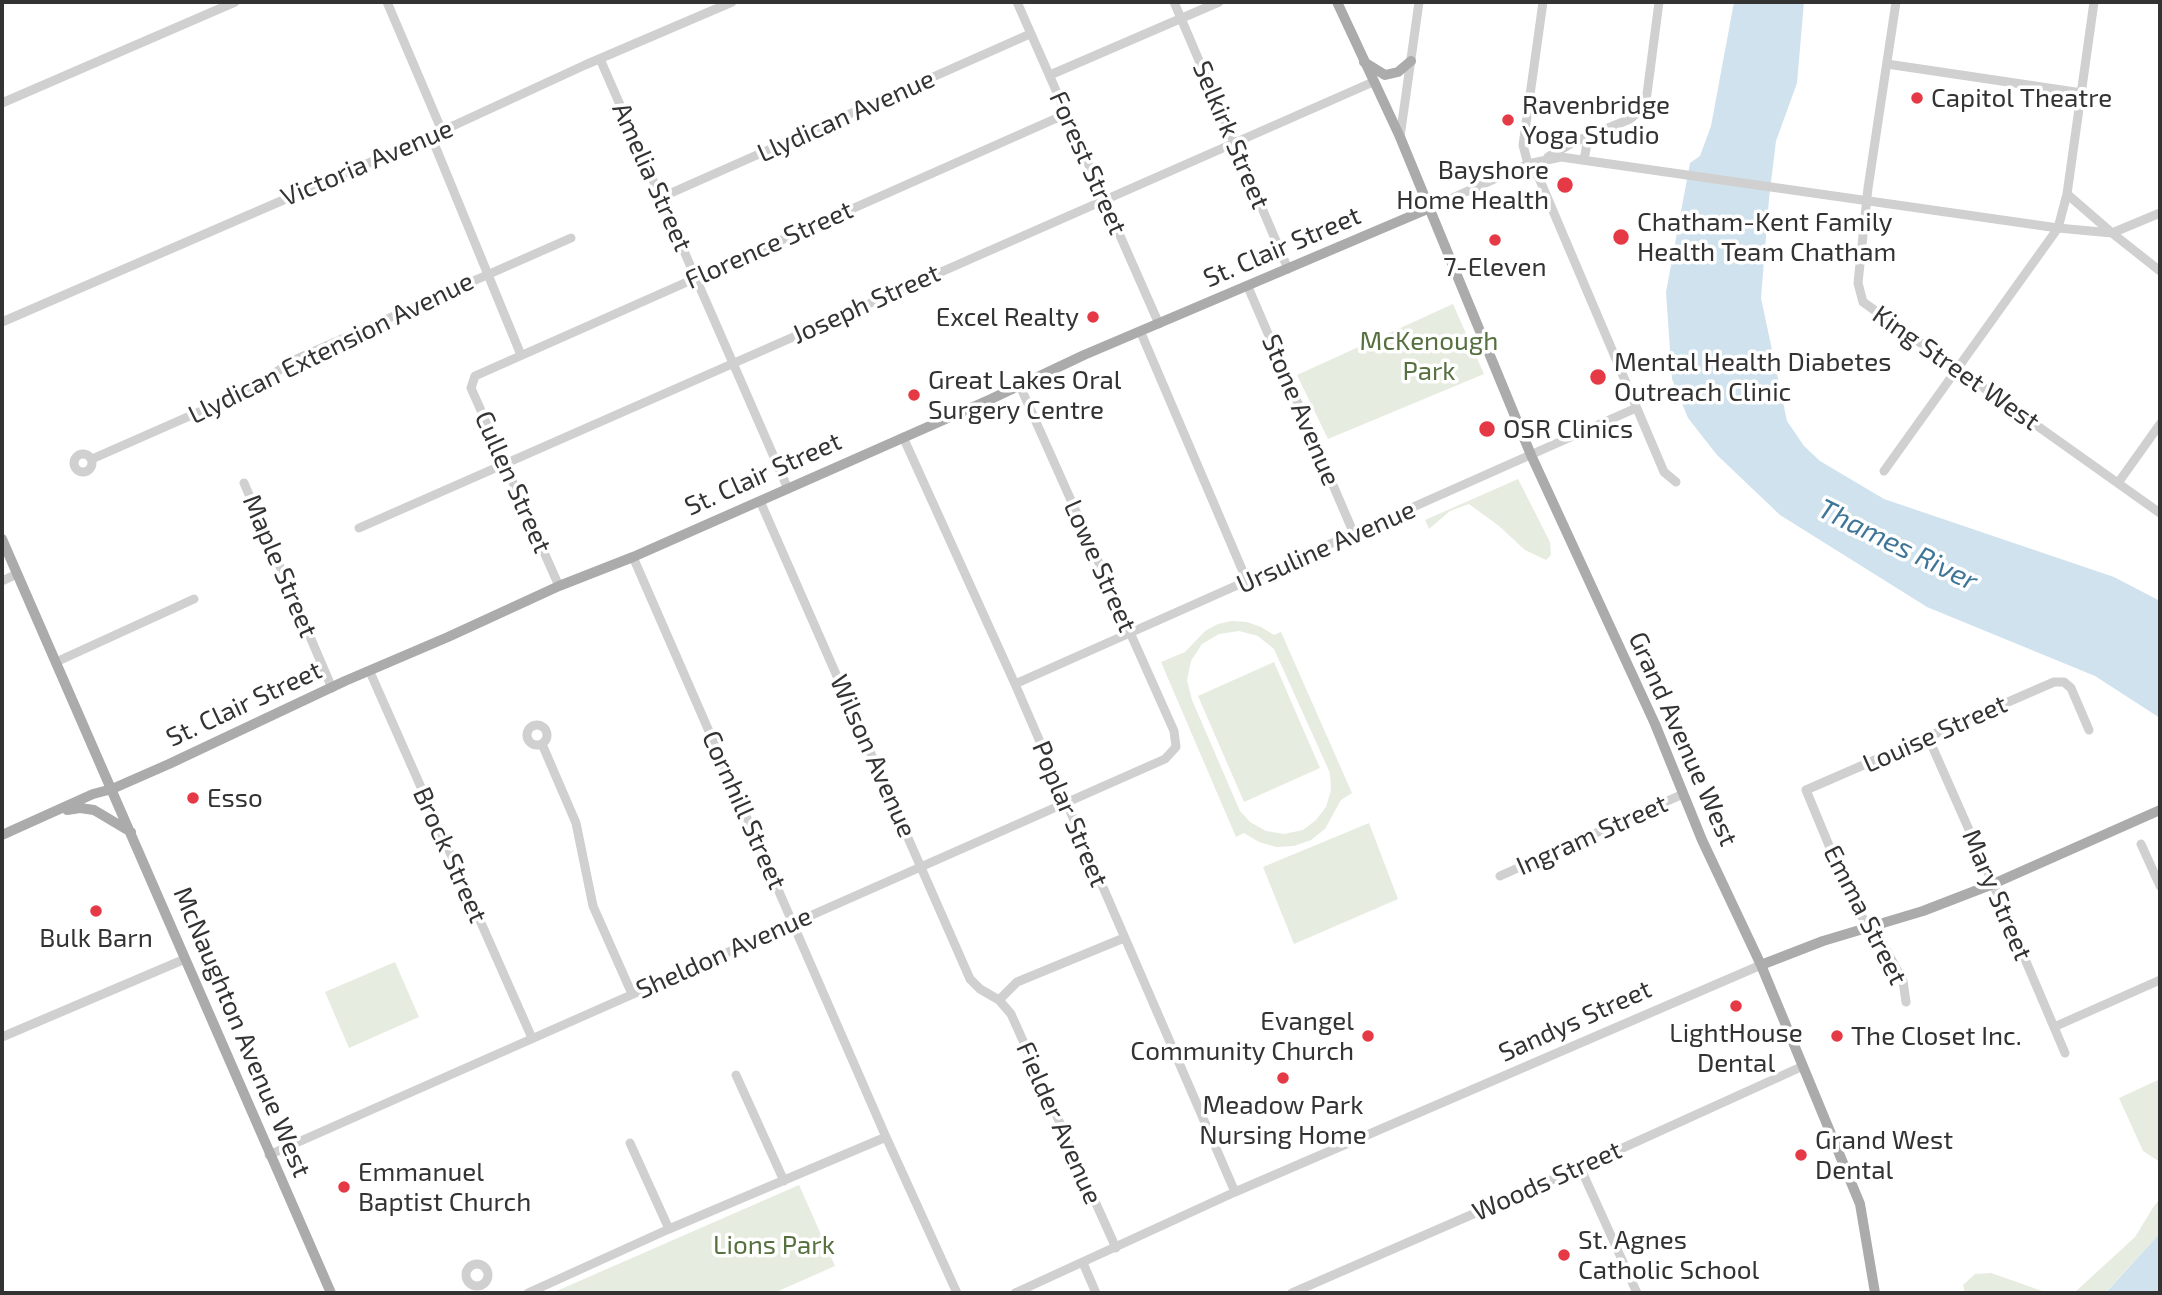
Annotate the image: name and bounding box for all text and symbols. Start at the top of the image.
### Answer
street label: Selkirk Street [1186,56,1276,214]
street label: Llydican Avenue [753,63,939,169]
place label: Capitol Theatre [1931,82,2112,114]
street label: Forest Street [1043,87,1133,239]
place label: Ravenbridge Yoga Studio [1522,89,1670,150]
marker: Capitol Theatre [1909,90,1925,106]
street label: Amelia Street [605,98,699,256]
marker: Ravenbridge Yoga Studio [1500,112,1516,128]
street label: Victoria Avenue [276,113,458,213]
place label: Bayshore Home Health [1396,154,1549,216]
marker: Bayshore Home Health [1555,175,1575,195]
street label: Florence Street [680,194,858,296]
street label: St. Clair Street [1199,200,1365,294]
place label: Chatham-Kent Family Health Team Chatham [1637,206,1896,268]
marker: Chatham-Kent Family Health Team Chatham [1611,227,1631,247]
marker: 7-Eleven [1487,232,1503,248]
place label: 7-Eleven [1443,251,1547,283]
street label: Joseph Street [787,257,945,351]
street label: Llydican Extension Avenue [183,265,479,431]
street label: King Street West [1867,299,2045,437]
place label: Excel Realty [936,301,1079,333]
marker: Excel Realty [1085,309,1101,325]
park label: McKenough Park [1360,325,1498,386]
street label: Stone Avenue [1255,330,1347,490]
place label: Mental Health Diabetes Outreach Clinic [1614,346,1891,408]
place label: Great Lakes Oral Surgery Centre [928,364,1122,426]
marker: Mental Health Diabetes Outreach Clinic [1588,367,1608,387]
marker: Great Lakes Oral Surgery Centre [906,387,922,403]
street label: Cullen Street [468,406,558,558]
place label: OSR Clinics [1503,413,1633,445]
marker: OSR Clinics [1477,419,1497,439]
street label: St. Clair Street [680,426,846,522]
street label: Maple Street [236,490,324,642]
water label: Thames River [1813,492,1983,598]
street label: Ursuline Avenue [1232,494,1420,600]
street label: Lowe Street [1057,495,1143,637]
street label: Grand Avenue West [1622,627,1744,851]
street label: St. Clair Street [161,654,327,754]
street label: Wilson Avenue [823,670,923,842]
street label: Louise Street [1858,688,2012,780]
street label: Cornhill Street [695,726,793,894]
street label: Poplar Street [1025,736,1115,892]
place label: Esso [207,782,263,814]
street label: Brock Street [406,782,494,928]
street label: Ingram Street [1512,788,1672,882]
marker: Esso [185,790,201,806]
street label: Mary Street [1955,825,2039,965]
street label: Emma Street [1816,840,1914,990]
street label: McNaughton Avenue West [167,882,317,1182]
street label: Sheldon Avenue [631,900,817,1006]
marker: Bulk Barn [88,903,104,919]
place label: Bulk Barn [39,922,153,954]
street label: Sandys Street [1494,973,1656,1069]
marker: LightHouse Dental [1728,998,1744,1014]
place label: Evangel Community Church [1130,1005,1354,1066]
place label: LightHouse Dental [1669,1017,1803,1078]
place label: The Closet Inc. [1851,1020,2022,1052]
marker: Evangel Community Church [1360,1028,1376,1044]
marker: The Closet Inc. [1829,1028,1845,1044]
street label: Fielder Avenue [1009,1037,1109,1209]
marker: Meadow Park Nursing Home [1275,1070,1291,1086]
place label: Meadow Park Nursing Home [1199,1089,1367,1150]
place label: Grand West Dental [1815,1124,1953,1186]
street label: Woods Street [1468,1134,1626,1228]
marker: Grand West Dental [1793,1147,1809,1163]
place label: Emmanuel Baptist Church [358,1156,531,1218]
marker: Emmanuel Baptist Church [336,1179,352,1195]
place label: St. Agnes Catholic School [1578,1224,1759,1286]
park label: Lions Park [713,1229,835,1261]
marker: St. Agnes Catholic School [1556,1247,1572,1263]

